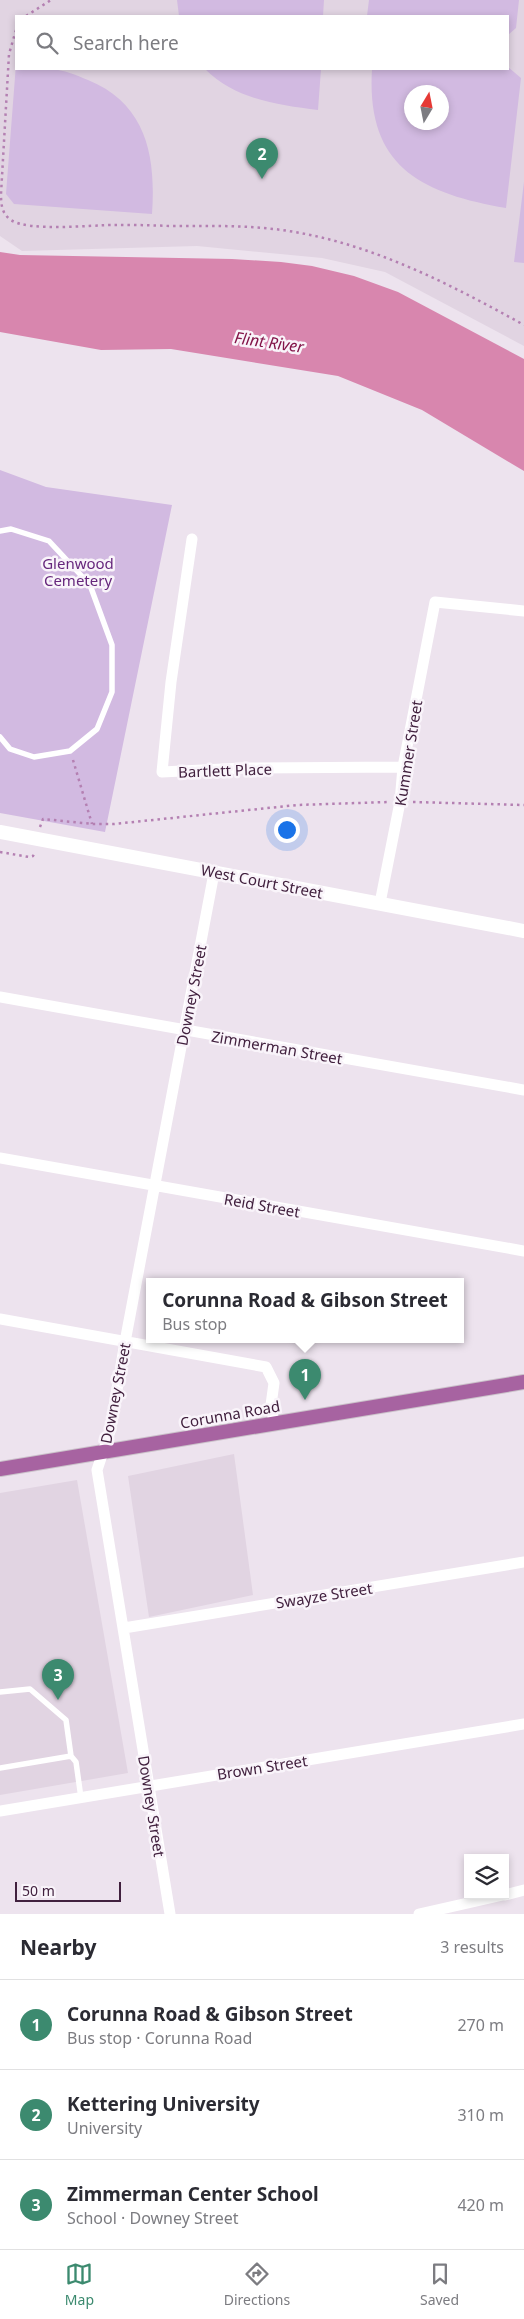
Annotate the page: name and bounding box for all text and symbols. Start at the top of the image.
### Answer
search box [15,15,509,70]
icon: search [33,29,61,57]
text: Search here [73,30,179,56]
north arrow [404,85,449,130]
pin: 2 [246,138,278,179]
water label: Flint River [233,326,306,358]
park label: Glenwood Cemetery [42,553,114,590]
street label: Kummer Street [390,698,426,807]
street label: Bartlett Place [178,758,272,782]
your location [274,817,300,843]
street label: West Court Street [199,859,325,903]
street label: Downey Street [171,942,211,1047]
street label: Zimmerman Street [210,1026,345,1068]
street label: Reid Street [223,1188,302,1222]
popup [146,1278,464,1343]
text: Corunna Road & Gibson Street [162,1287,448,1313]
text: Bus stop [162,1313,227,1335]
street label: Downey Street [95,1340,135,1445]
pin: 1 [289,1359,321,1400]
street label: Corunna Road [179,1395,281,1433]
street label: Swayze Street [274,1577,374,1612]
pin: 3 [42,1659,74,1700]
street label: Brown Street [215,1750,309,1784]
street label: Downey Street [134,1754,170,1859]
map controls [464,1854,509,1899]
button: layers [464,1854,509,1899]
scale bar [15,1879,121,1902]
text: 50 m [22,1881,55,1900]
text: Nearby [20,1933,96,1961]
text: 3 results [440,1936,504,1958]
text: Corunna Road & Gibson Street [67,2001,353,2027]
text: 1 [31,2014,41,2036]
text: 270 m [457,2014,504,2036]
text: Bus stop · Corunna Road [67,2027,252,2049]
text: Kettering University [67,2091,260,2117]
text: 2 [31,2104,41,2126]
text: 310 m [457,2104,504,2126]
text: University [67,2117,142,2139]
text: Zimmerman Center School [67,2181,319,2207]
text: 3 [31,2194,41,2216]
text: 420 m [457,2194,504,2216]
text: School · Downey Street [67,2207,239,2229]
tab: Map [65,2260,94,2309]
tab: Directions [224,2260,290,2309]
tab: Saved [420,2260,459,2309]

